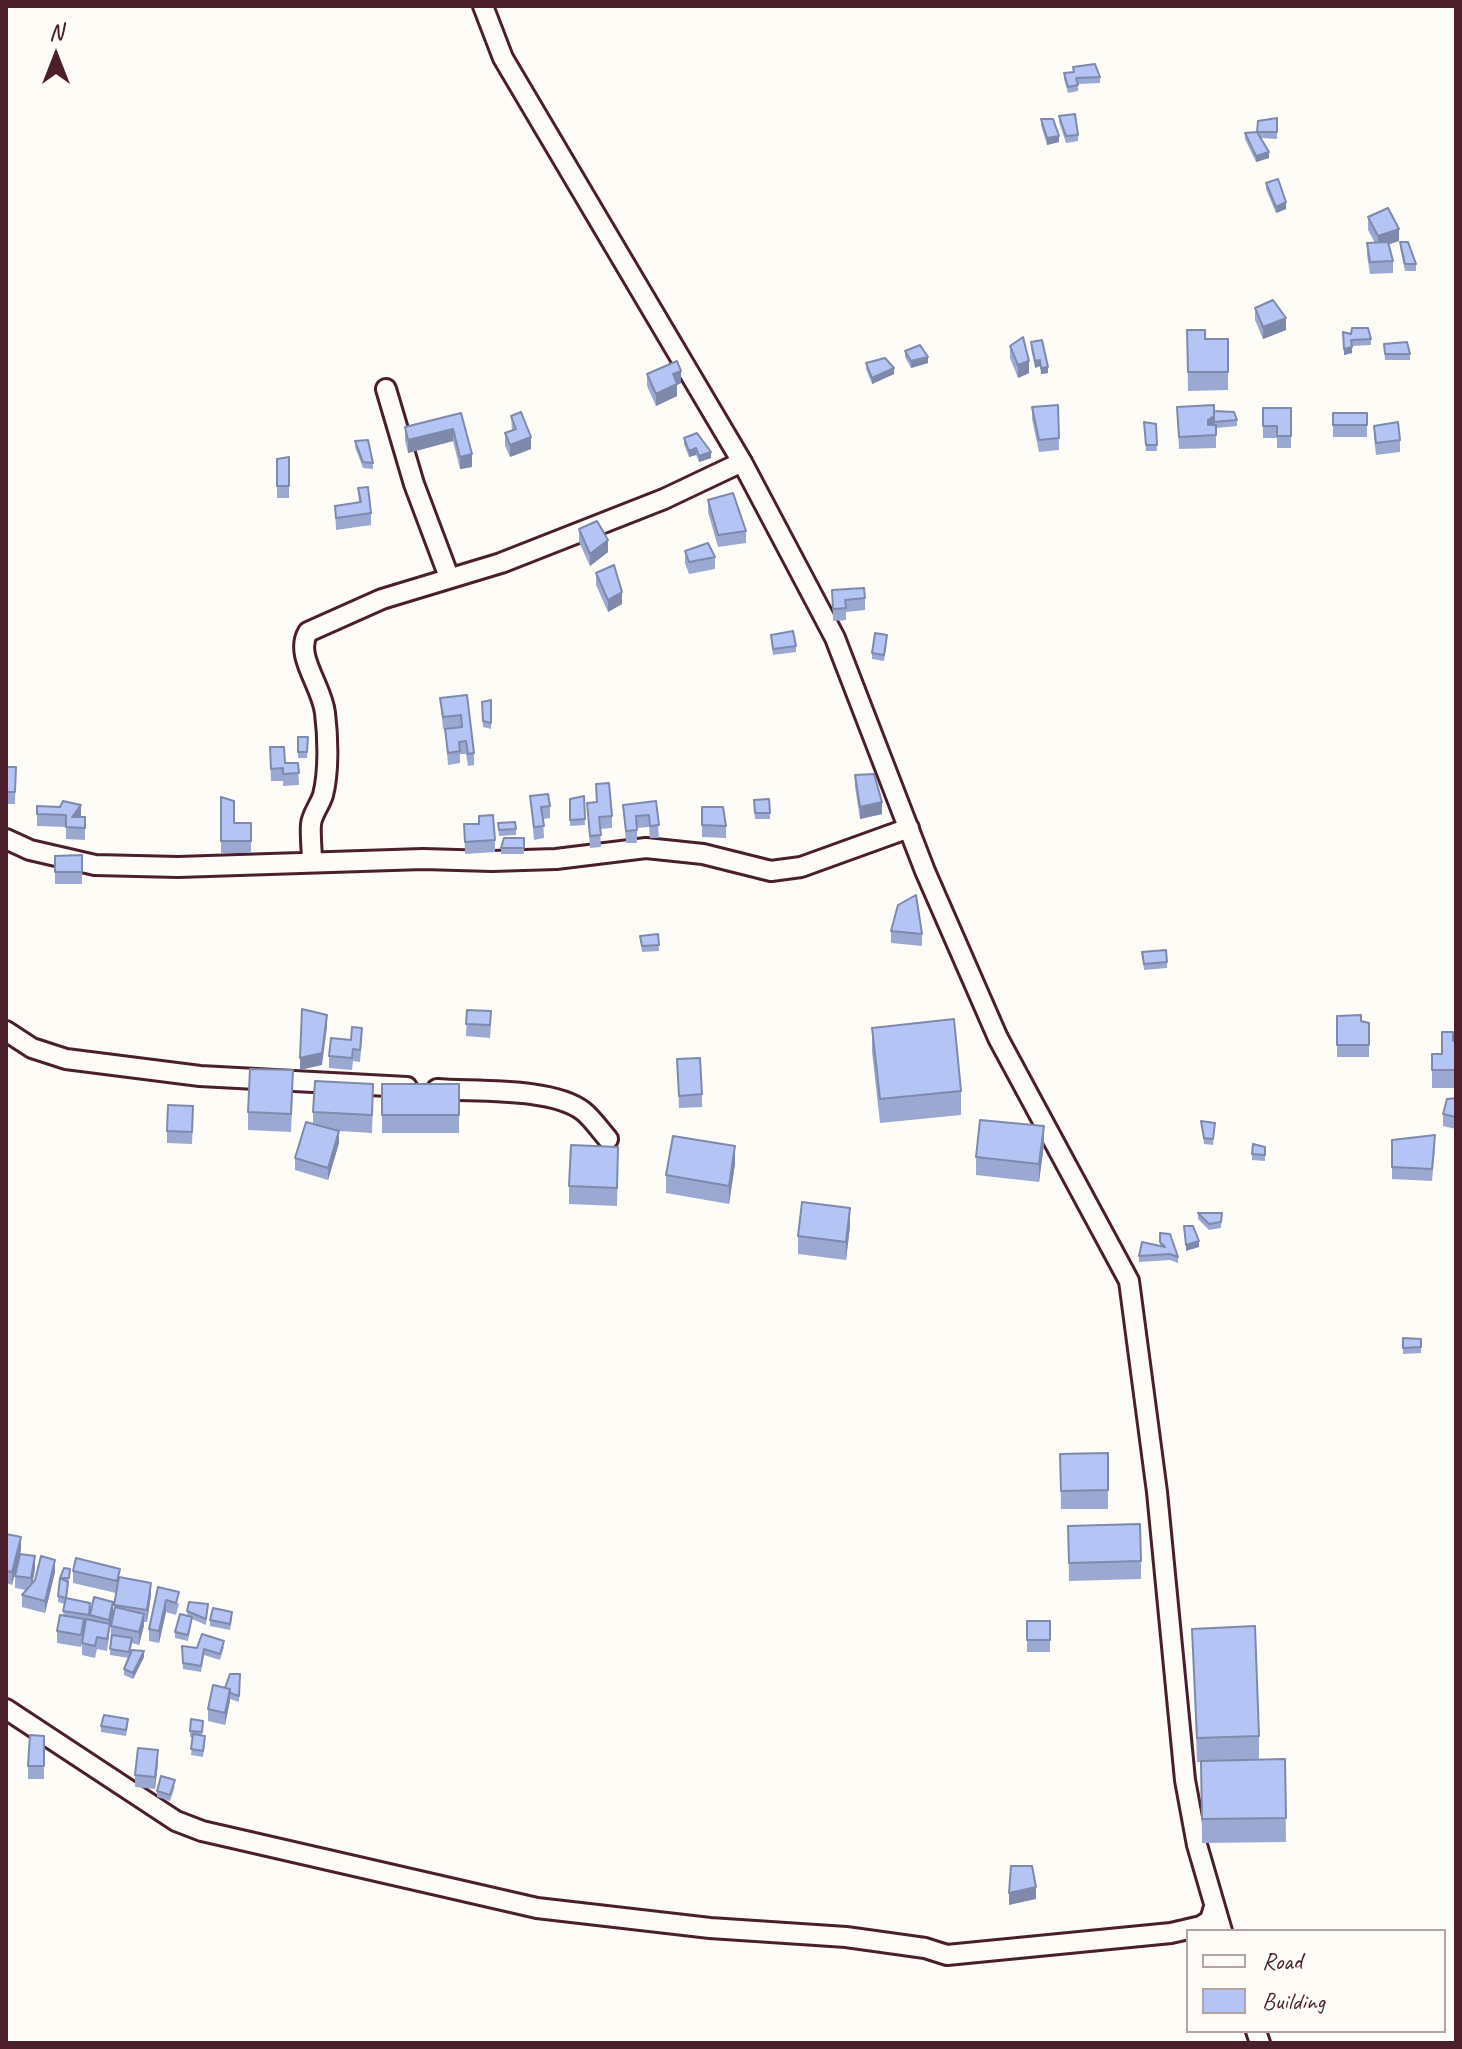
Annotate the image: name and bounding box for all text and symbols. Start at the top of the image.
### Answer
north arrow [16,16,96,96]
text: N [49,18,63,46]
legend [1186,1929,1446,2033]
text: Road [1262,1946,1302,1976]
text: Building [1262,1986,1325,2016]

